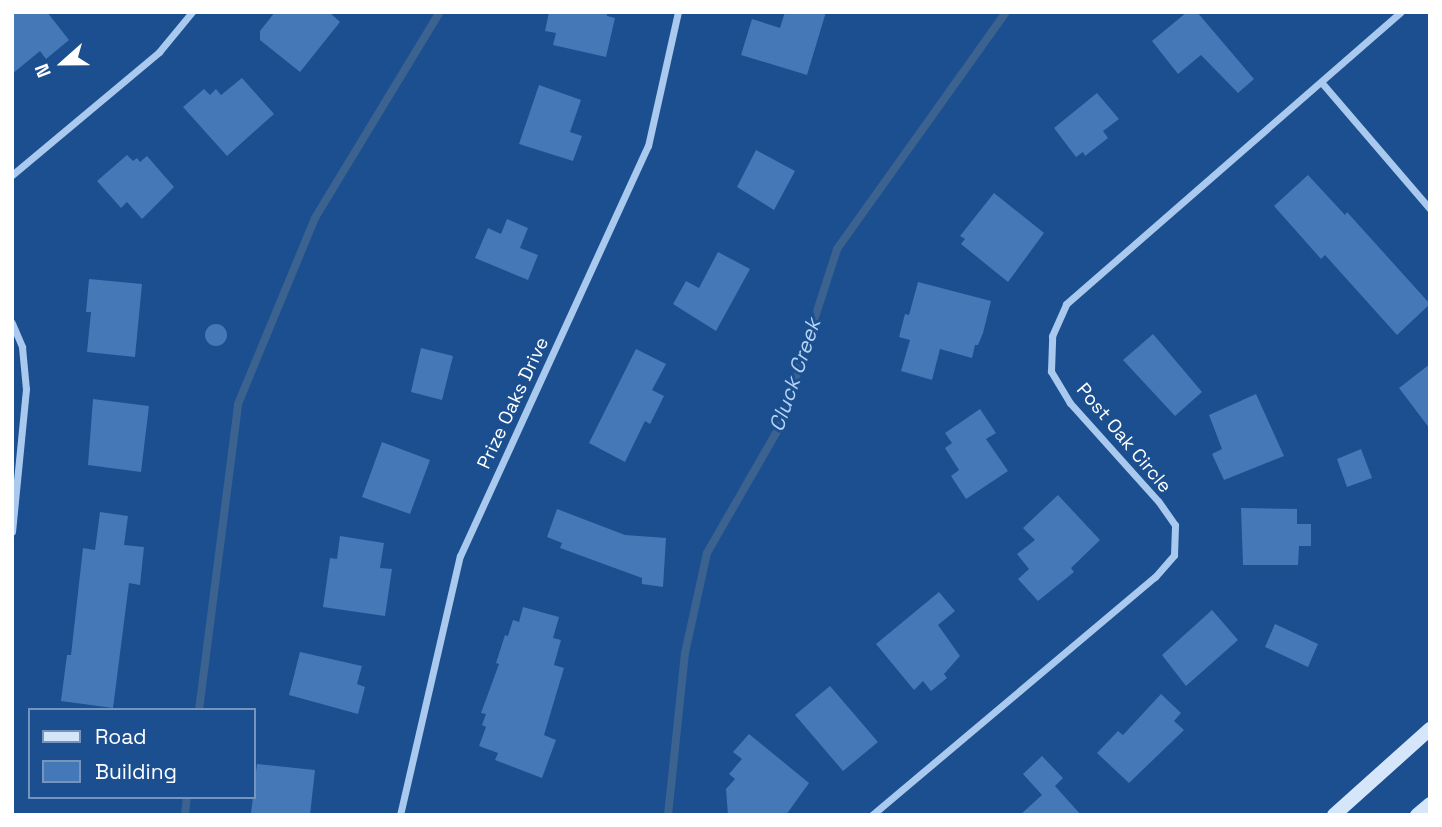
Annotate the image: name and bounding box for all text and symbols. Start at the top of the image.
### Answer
north arrow [28,28,98,98]
text: N [29,60,57,81]
water label: Cluck Creek [764,315,826,435]
street label: Prize Oaks Drive [472,333,554,473]
street label: Post Oak Circle [1072,379,1176,497]
legend [28,708,256,799]
text: Road [95,723,147,750]
text: Building [95,758,177,785]

